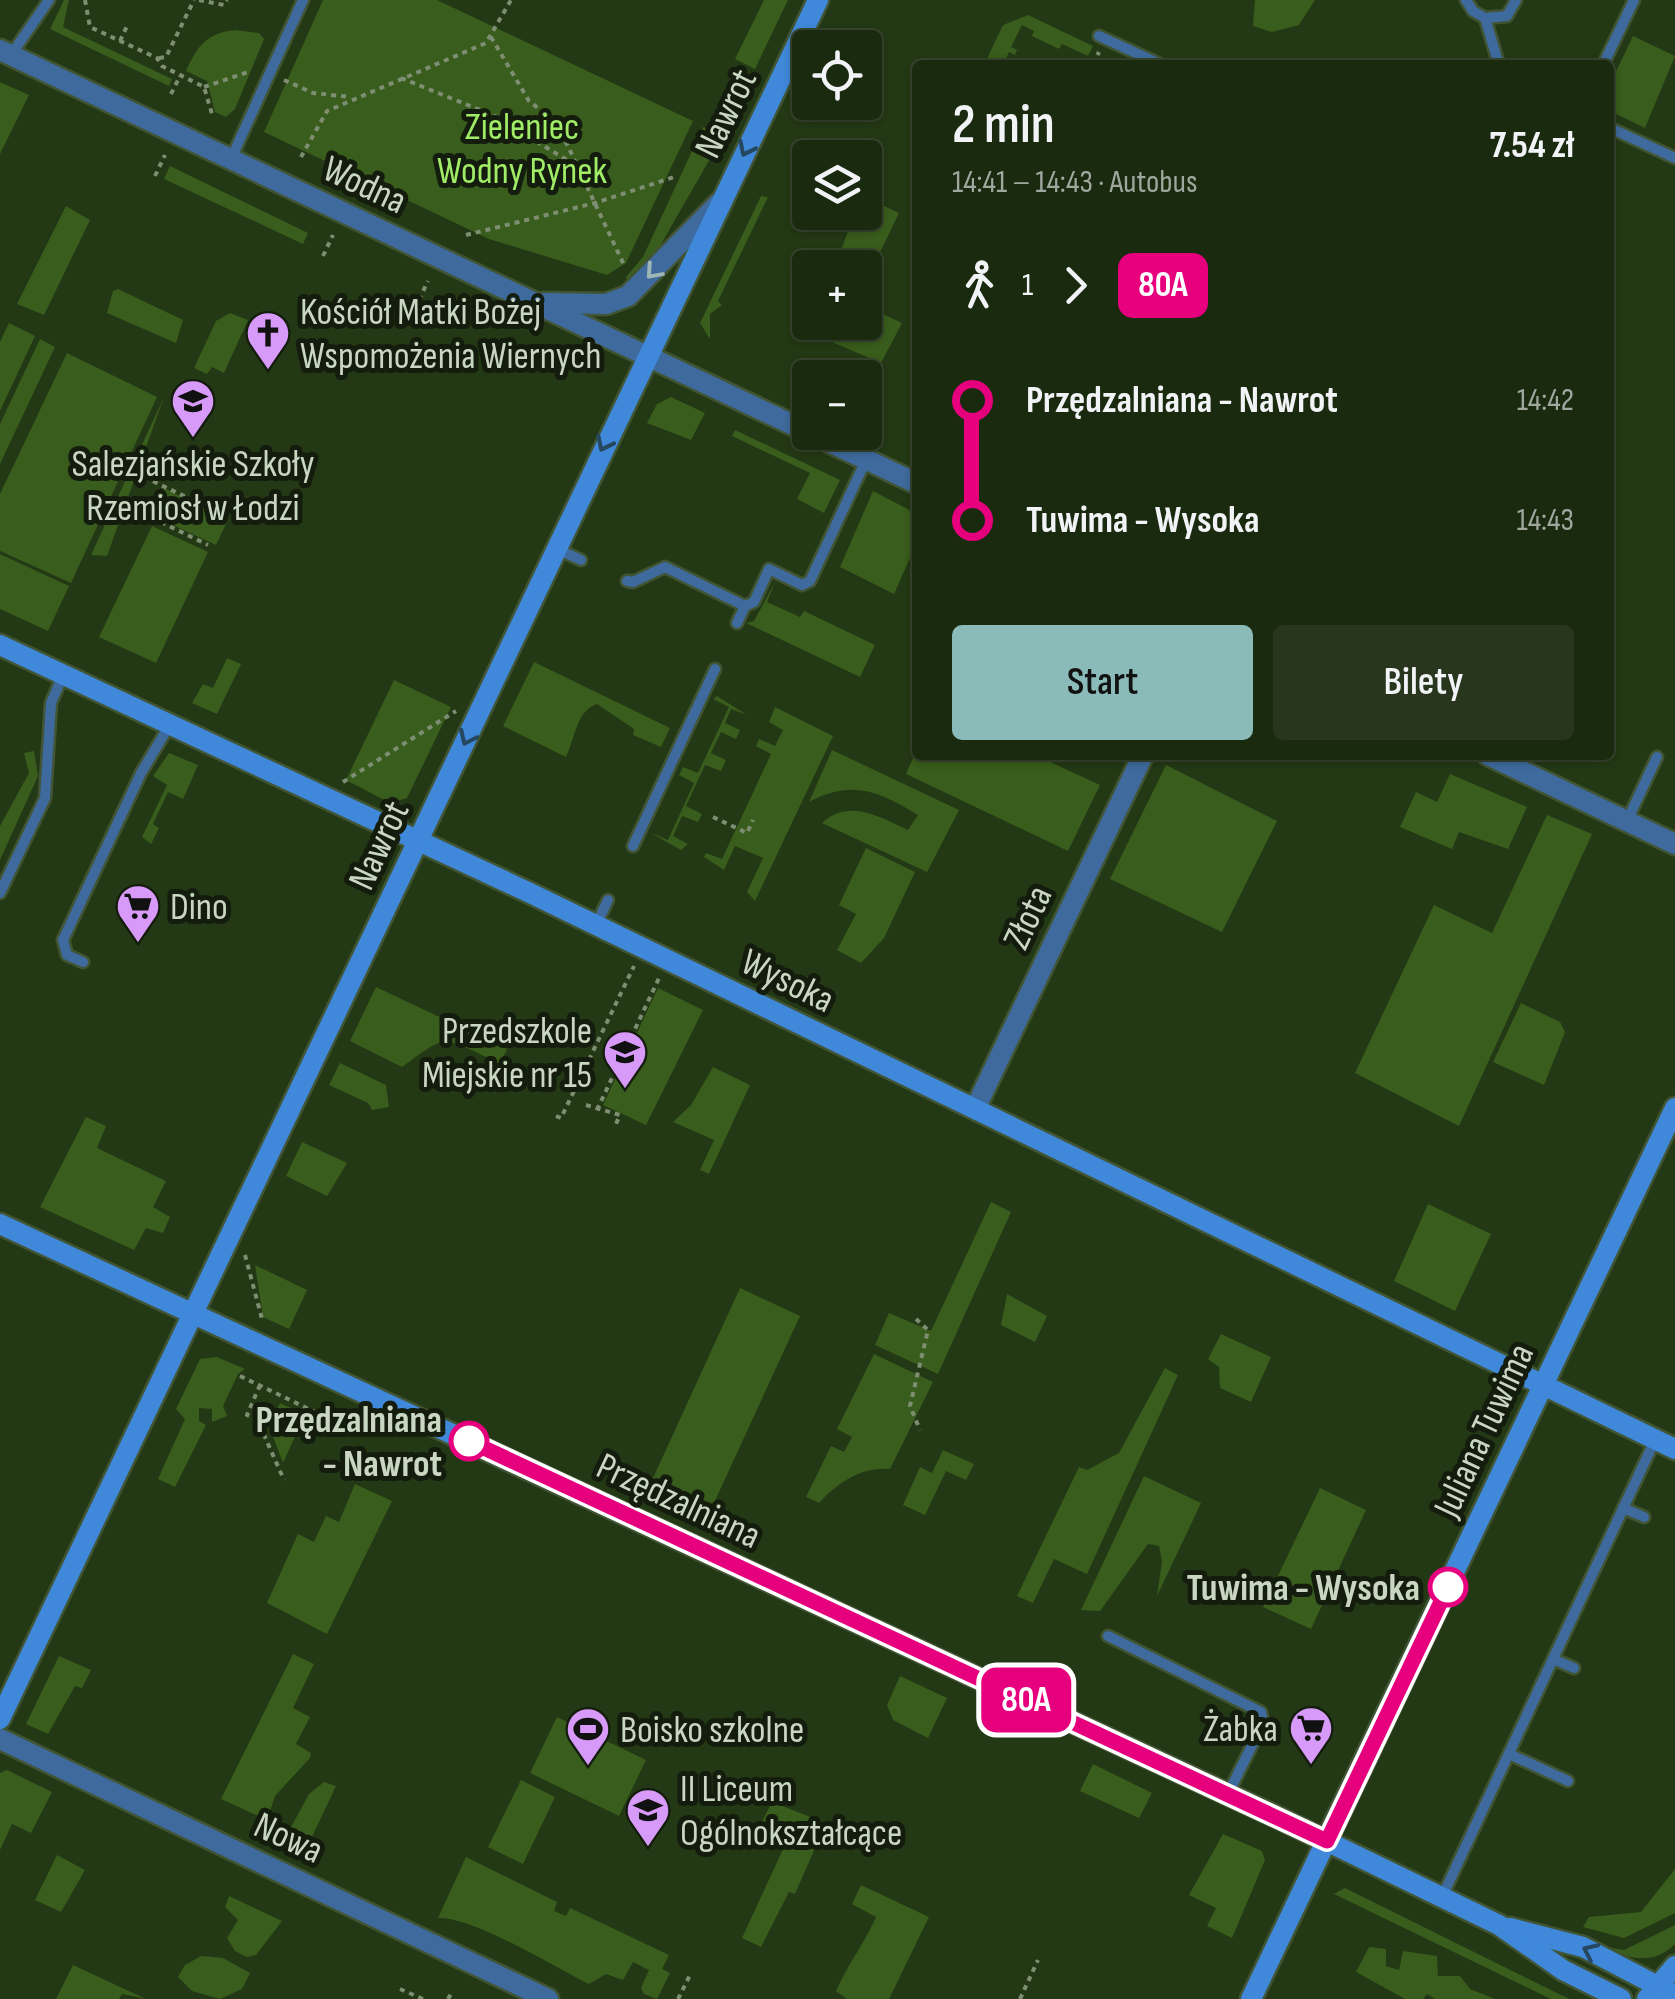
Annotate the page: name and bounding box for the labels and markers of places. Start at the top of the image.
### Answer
place label: Kościół Matki Bożej Wspomożenia Wiernych [300,290,602,379]
church icon: Kościół Matki Bożej Wspomożenia Wiernych [245,310,291,371]
school or university icon: Salezjańskie Szkoły Rzemiosł w Łodzi [170,378,216,439]
place label: Salezjańskie Szkoły Rzemiosł w Łodzi [72,442,315,531]
supermarket icon: Dino [115,883,161,944]
place label: Dino [170,885,228,930]
place label: Przedszkole Miejskie nr 15 [422,1009,592,1098]
school or university icon: Przedszkole Miejskie nr 15 [602,1029,648,1090]
place label: Przędzalniana - Nawrot [256,1398,442,1487]
marker: Przędzalniana - Nawrot [450,1422,488,1460]
place label: Tuwima - Wysoka [1186,1566,1420,1611]
marker: Tuwima - Wysoka [1429,1568,1467,1606]
supermarket icon: Żabka [1288,1705,1334,1766]
sports icon: Boisko szkolne [565,1706,611,1767]
place label: Żabka [1203,1707,1278,1752]
place label: Boisko szkolne [620,1708,804,1753]
place label: II Liceum Ogólnokształcące [680,1767,902,1856]
school or university icon: II Liceum Ogólnokształcące [625,1787,671,1848]

